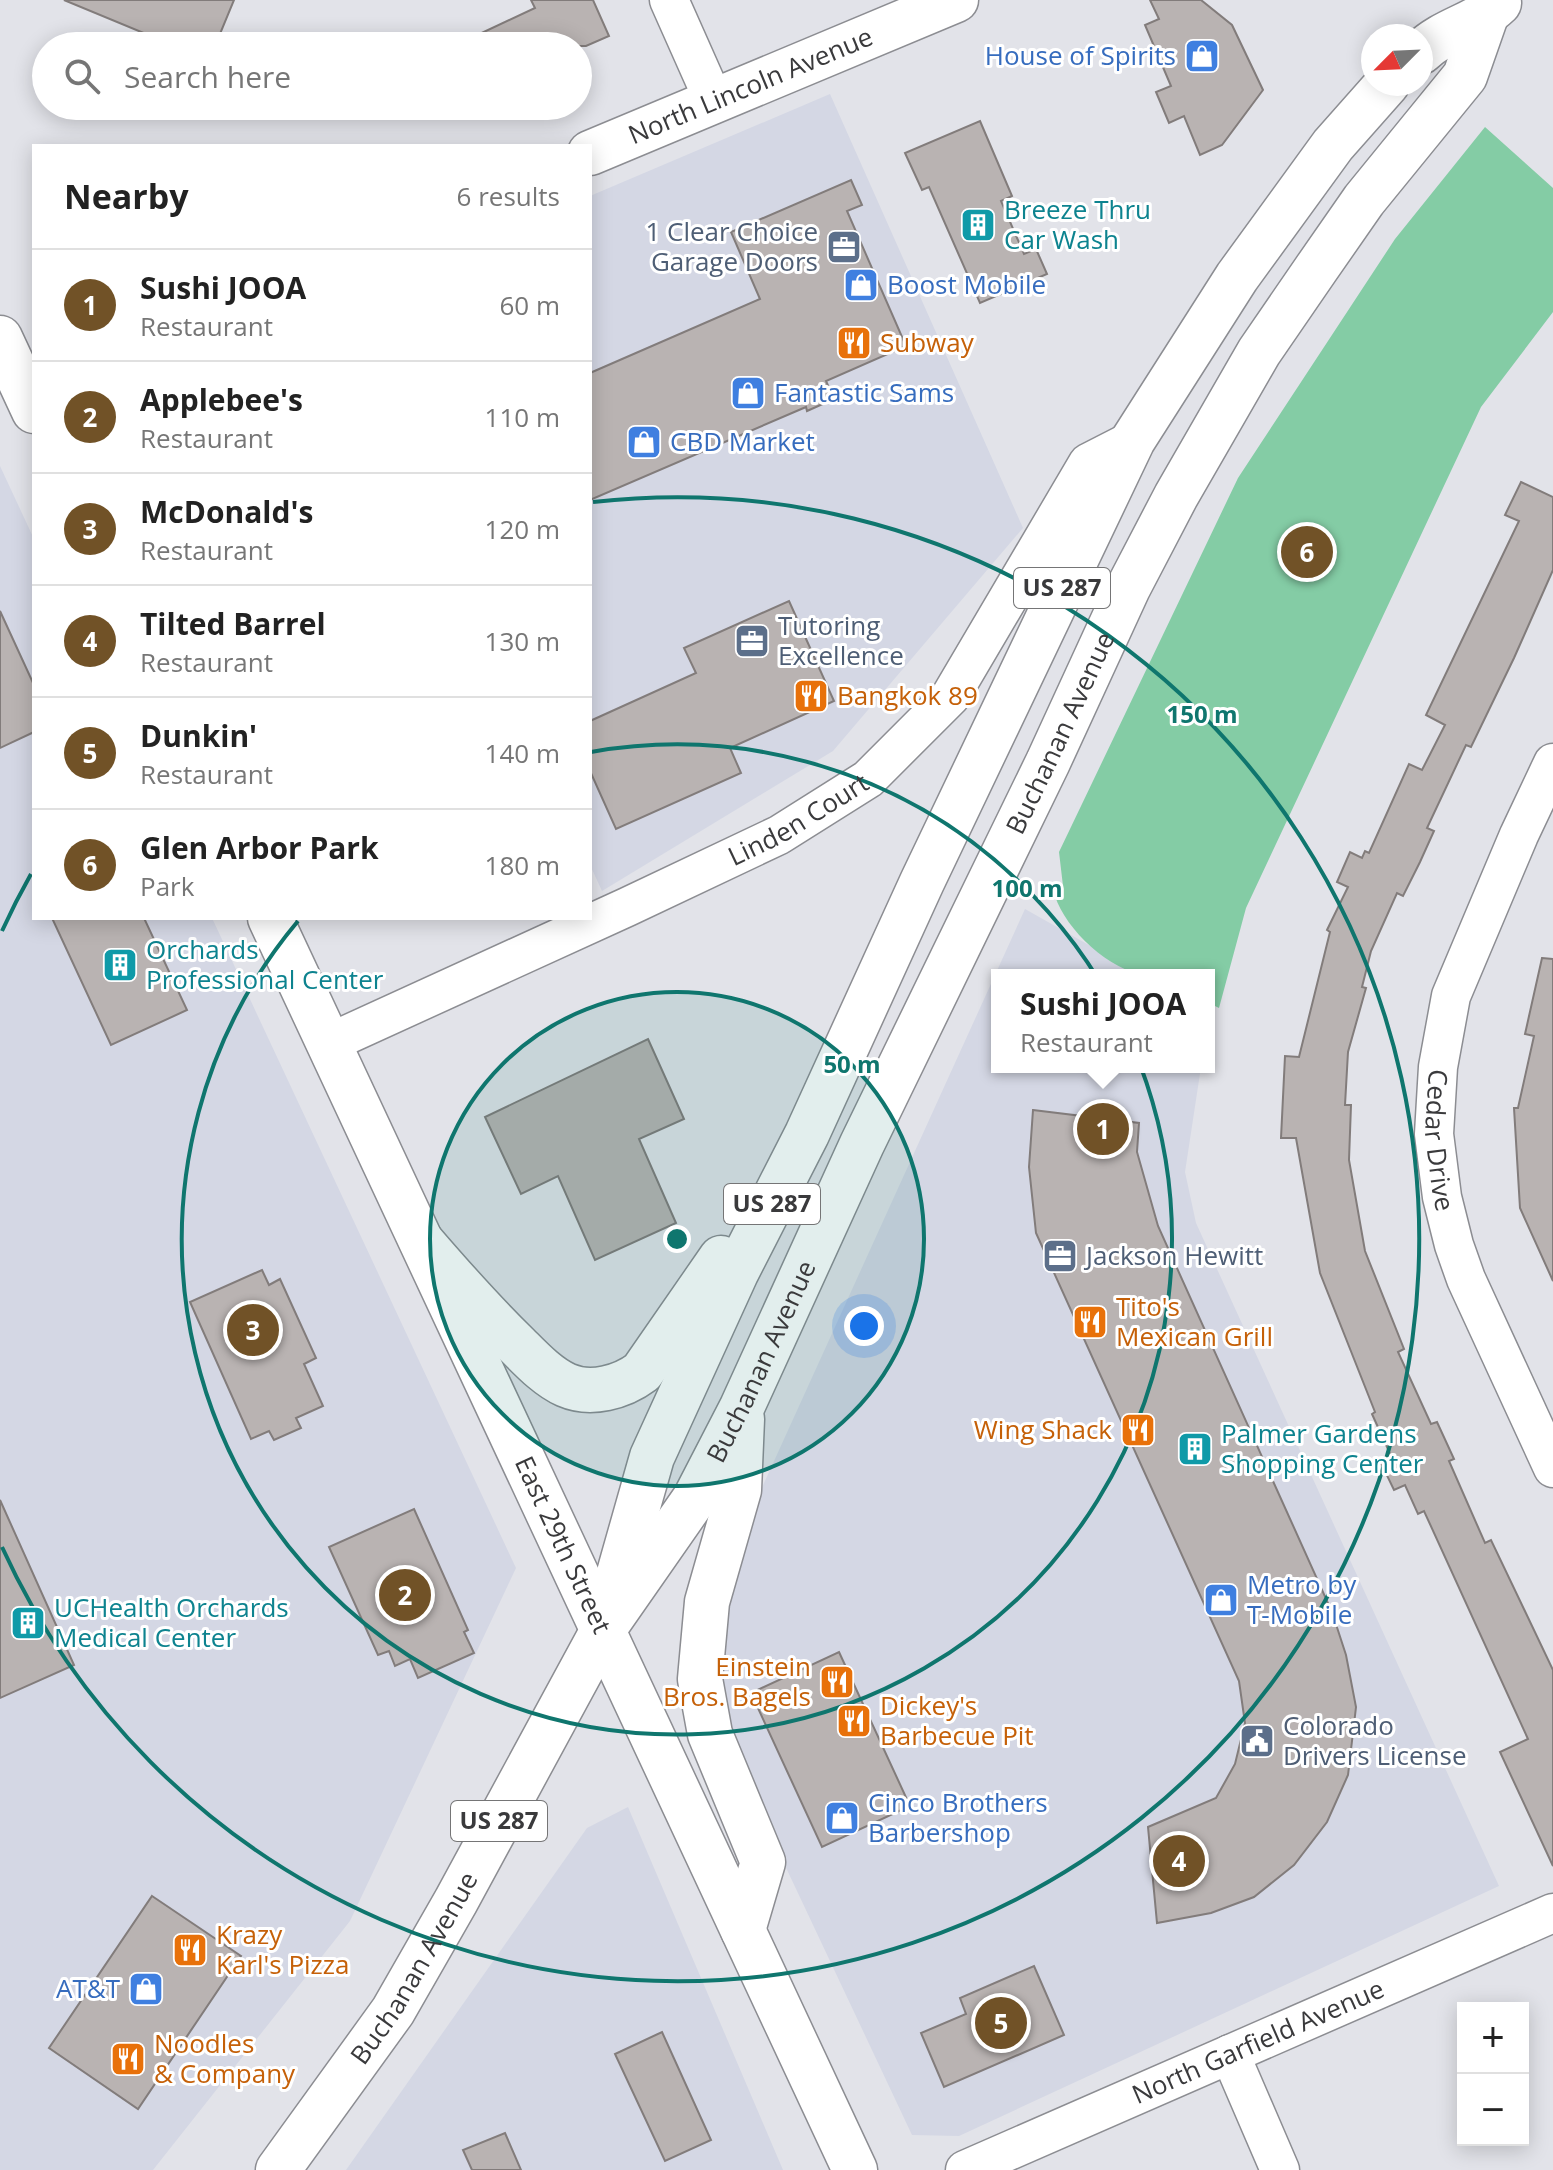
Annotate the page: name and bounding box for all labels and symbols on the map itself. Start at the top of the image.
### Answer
street label: North Lincoln Avenue [622,18,878,152]
north arrow [1361,24,1433,96]
place label: House of Spirits [985,37,1176,73]
shop icon: House of Spirits [1183,37,1221,75]
place label: Breeze Thru Car Wash [1004,191,1151,257]
building icon: Breeze Thru Car Wash [959,206,997,244]
place label: 1 Clear Choice Garage Doors [645,213,818,279]
office icon: 1 Clear Choice Garage Doors [825,228,863,266]
shop icon: Boost Mobile [842,266,880,304]
place label: Boost Mobile [887,266,1046,302]
restaurant icon: Subway [835,324,873,362]
place label: Subway [880,324,975,360]
shop icon: Fantastic Sams [729,374,767,412]
place label: Fantastic Sams [774,374,954,410]
shop icon: CBD Market [625,423,663,461]
place label: CBD Market [670,423,815,459]
pin: 6 [1281,522,1333,582]
road number: US 287 [1014,568,1110,608]
place label: Tutoring Excellence [778,607,904,673]
office icon: Tutoring Excellence [733,622,771,660]
street label: Buchanan Avenue [997,626,1122,840]
restaurant icon: Bangkok 89 [792,677,830,715]
place label: Bangkok 89 [837,677,978,713]
text: 150 m [1167,697,1237,730]
street label: Linden Court [722,764,875,874]
text: 100 m [992,871,1062,904]
place label: Orchards Professional Center [146,931,384,997]
building icon: Orchards Professional Center [101,946,139,984]
text: 50 m [823,1047,881,1080]
street label: Cedar Drive [1417,1068,1464,1215]
pin: 1 [1077,1099,1129,1159]
road number: US 287 [724,1184,820,1224]
centre of rings [663,1225,691,1253]
office icon: Jackson Hewitt [1041,1237,1079,1275]
place label: Jackson Hewitt [1083,1237,1263,1273]
street label: Buchanan Avenue [697,1254,823,1468]
place label: Tito's Mexican Grill [1116,1288,1273,1354]
pin: 3 [227,1300,279,1360]
restaurant icon: Tito's Mexican Grill [1071,1303,1109,1341]
your location [844,1306,884,1346]
place label: Wing Shack [974,1411,1112,1447]
restaurant icon: Wing Shack [1119,1411,1157,1449]
place label: Palmer Gardens Shopping Center [1221,1415,1424,1481]
building icon: Palmer Gardens Shopping Center [1176,1430,1214,1468]
street label: East 29th Street [507,1450,621,1639]
pin: 2 [379,1565,431,1625]
place label: Metro by T-Mobile [1247,1566,1357,1632]
shop icon: Metro by T-Mobile [1202,1581,1240,1619]
place label: UCHealth Orchards Medical Center [54,1589,289,1655]
building icon: UCHealth Orchards Medical Center [9,1604,47,1642]
place label: Einstein Bros. Bagels [663,1648,811,1714]
restaurant icon: Einstein Bros. Bagels [818,1663,856,1701]
place label: Dickey's Barbecue Pit [880,1687,1034,1753]
restaurant icon: Dickey's Barbecue Pit [835,1702,873,1740]
place label: Colorado Drivers License [1283,1707,1467,1773]
public building icon: Colorado Drivers License [1238,1722,1276,1760]
place label: Cinco Brothers Barbershop [868,1784,1048,1850]
shop icon: Cinco Brothers Barbershop [823,1799,861,1837]
road number: US 287 [451,1801,547,1841]
pin: 4 [1153,1831,1205,1891]
street label: Buchanan Avenue [341,1865,486,2071]
place label: Krazy Karl's Pizza [216,1916,349,1982]
restaurant icon: Krazy Karl's Pizza [171,1931,209,1969]
place label: AT&T [56,1970,121,2006]
shop icon: AT&T [127,1970,165,2008]
street label: North Garfield Avenue [1126,1970,1389,2112]
pin: 5 [975,1993,1027,2053]
place label: Noodles & Company [154,2025,296,2091]
restaurant icon: Noodles & Company [109,2040,147,2078]

